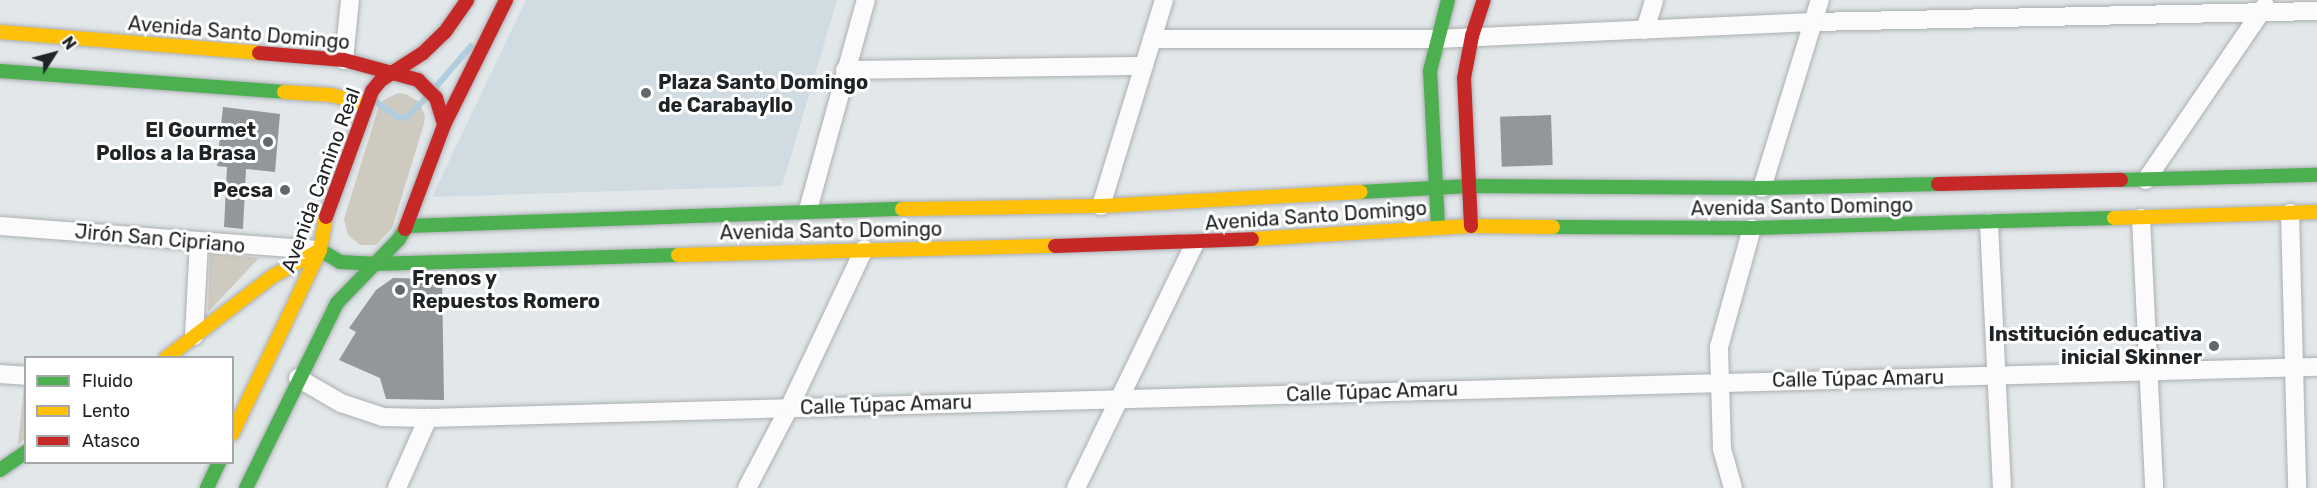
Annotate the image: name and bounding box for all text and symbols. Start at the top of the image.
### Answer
street label: Avenida Santo Domingo [127,11,351,55]
north arrow [24,24,84,84]
text: N [58,33,80,53]
place label: Plaza Santo Domingo de Carabayllo [658,70,868,117]
street label: Avenida Camino Real [276,84,366,276]
marker: Plaza Santo Domingo de Carabayllo [639,86,653,100]
place label: El Gourmet Pollos a la Brasa [96,118,256,165]
marker: El Gourmet Pollos a la Brasa [261,135,275,149]
place label: Pecsa [213,178,273,202]
marker: Pecsa [278,183,292,197]
street label: Avenida Santo Domingo [1691,193,1913,221]
street label: Avenida Santo Domingo [1204,196,1428,236]
street label: Avenida Santo Domingo [720,217,942,245]
street label: Jirón San Cipriano [74,220,246,258]
place label: Frenos y Repuestos Romero [412,266,600,313]
marker: Frenos y Repuestos Romero [393,283,407,297]
place label: Institución educativa inicial Skinner [1988,322,2202,369]
marker: Institución educativa inicial Skinner [2207,339,2221,353]
legend [24,356,234,464]
street label: Calle Túpac Amaru [1771,365,1945,393]
text: Fluido [82,370,133,392]
street label: Calle Túpac Amaru [1285,377,1459,407]
street label: Calle Túpac Amaru [799,390,973,420]
text: Lento [82,400,130,422]
text: Atasco [82,430,140,452]

